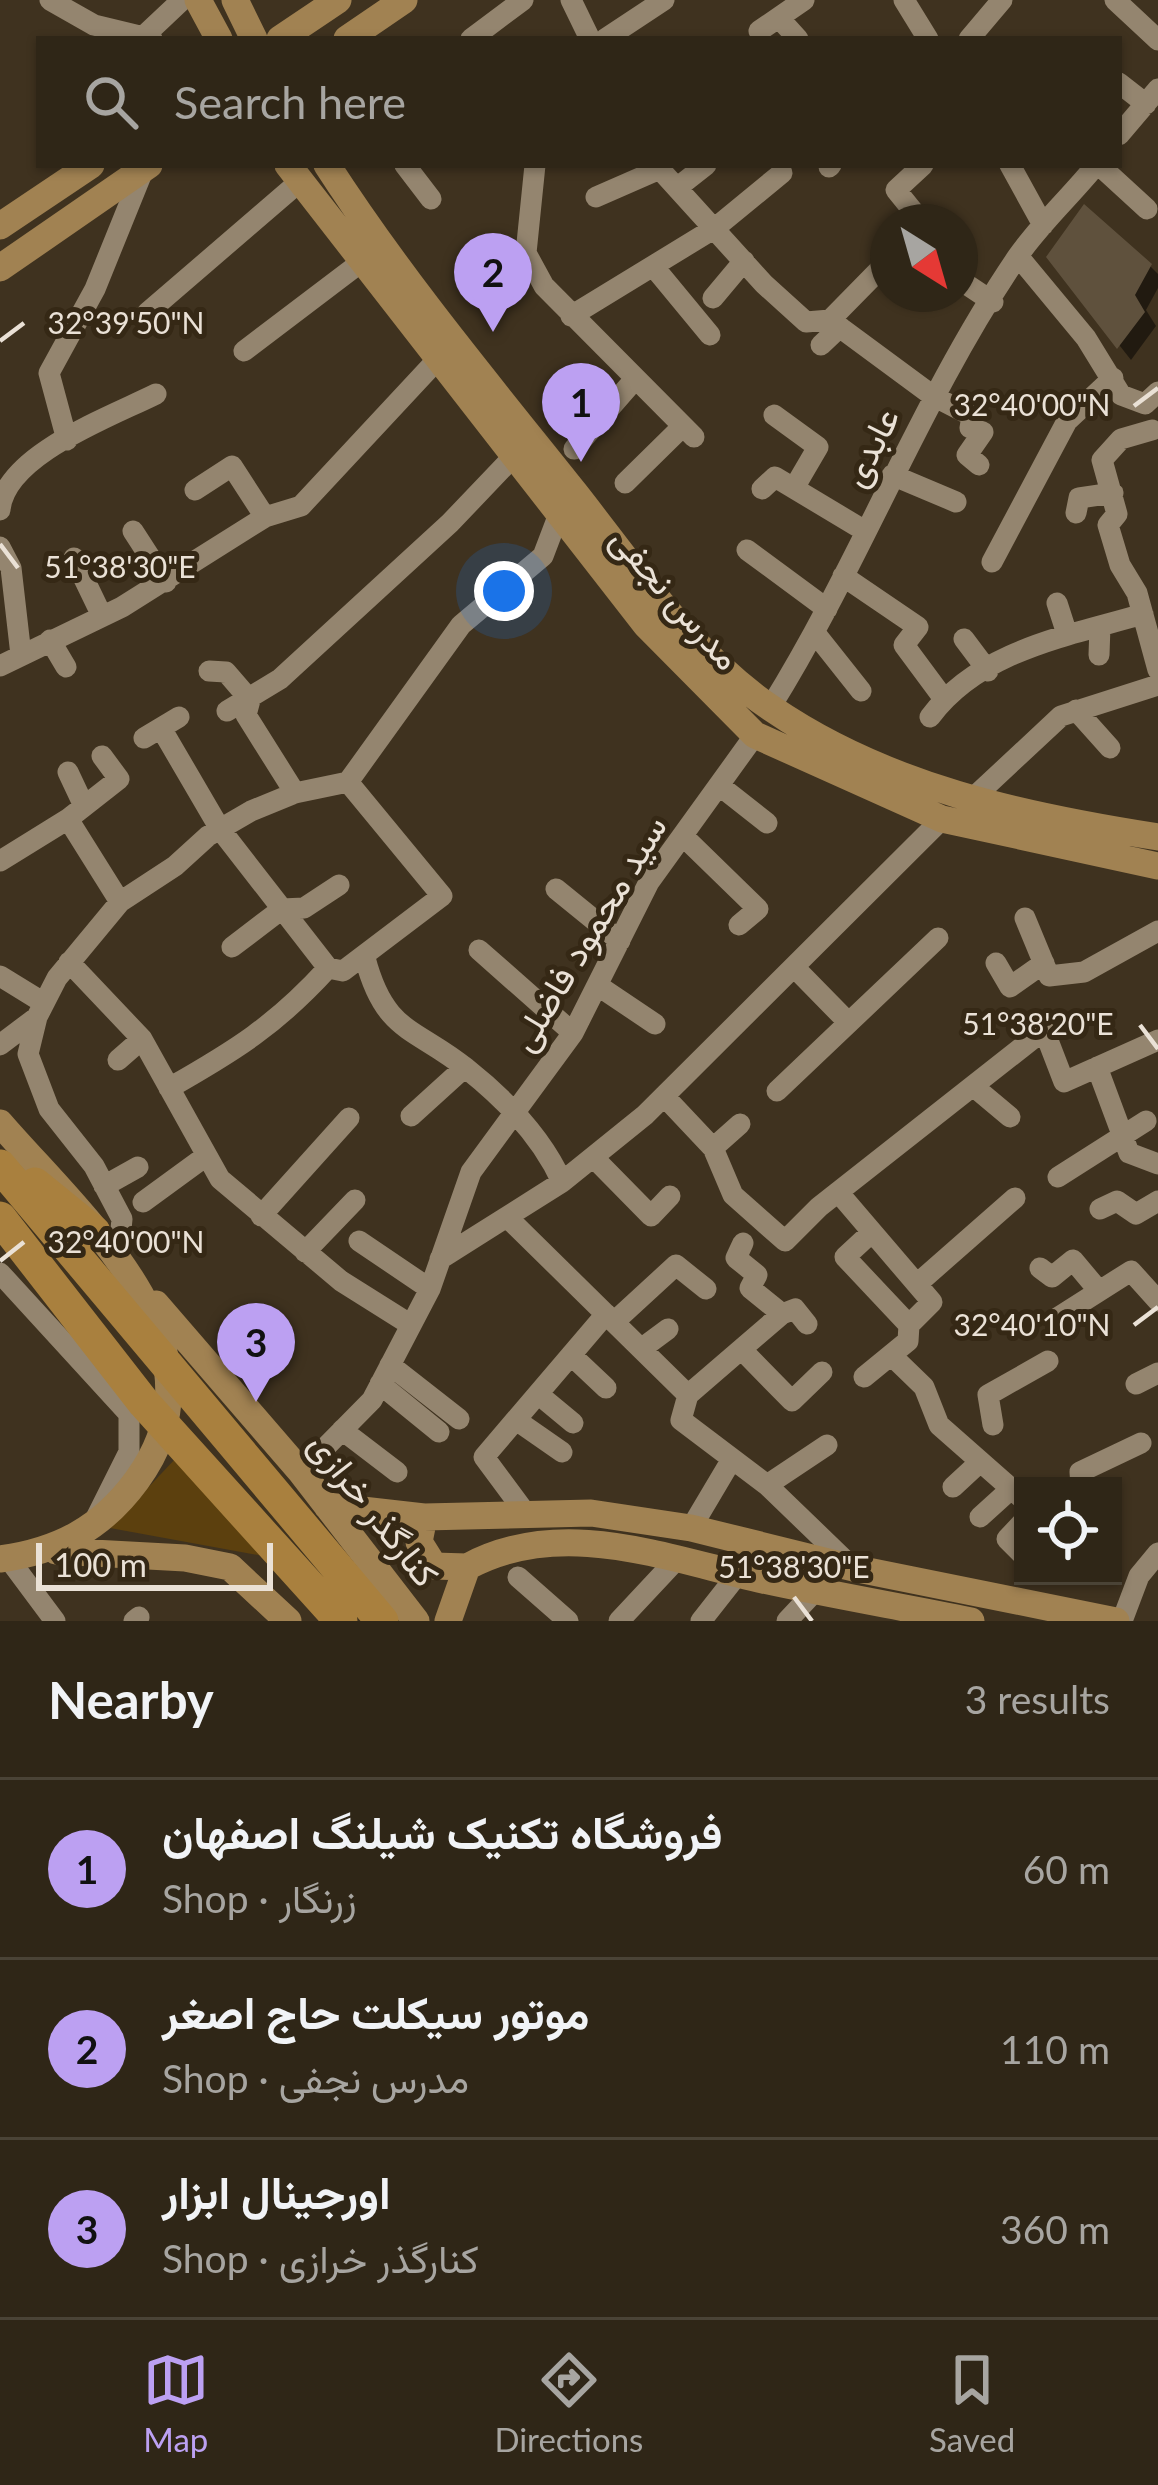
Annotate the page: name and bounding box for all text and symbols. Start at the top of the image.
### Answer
search box [36,36,1122,168]
icon: search [78,69,144,135]
text: Search here [174,75,406,129]
north arrow [870,204,978,312]
pin: 2 [454,233,532,332]
text: 32°39'50"N [48,304,204,340]
pin: 1 [542,363,620,462]
text: 32°40'00"N [954,386,1110,422]
street label: عابدی [831,399,909,494]
street label: مدرس نجفی [601,517,751,679]
text: 51°38'30"E [44,548,196,584]
your location [474,561,534,621]
street label: سید محمود فاضلی [499,807,677,1059]
text: 51°38'20"E [962,1005,1114,1041]
text: 32°40'00"N [48,1223,204,1259]
pin: 3 [217,1303,295,1402]
text: 32°40'10"N [954,1306,1110,1342]
street label: کنارگذر خرازی [299,1422,449,1596]
map controls [1014,1477,1122,1585]
button: locate [1014,1477,1122,1585]
scale bar [36,1537,273,1590]
text: 100 m [54,1544,147,1584]
text: 51°38'30"E [718,1548,870,1584]
text: Nearby [48,1669,214,1730]
text: 3 results [965,1676,1110,1722]
text: فروشگاه تکنیک شیلنگ اصفهان [162,1805,722,1859]
text: 1 [76,1846,98,1892]
text: 60 m [1023,1846,1110,1892]
text: Shop · زرنگار [162,1875,357,1921]
text: موتور سیکلت حاج اصغر [162,1985,590,2039]
text: 2 [76,2026,98,2072]
text: 110 m [1000,2026,1110,2072]
text: Shop · مدرس نجفی [162,2055,469,2101]
text: اورجینال ابزار [162,2165,391,2219]
text: 3 [76,2206,98,2252]
text: 360 m [1000,2206,1110,2252]
text: Shop · کنارگذر خرازی [162,2235,479,2281]
tab: Map [143,2347,209,2459]
tab: Directions [494,2347,643,2459]
tab: Saved [929,2347,1015,2459]

